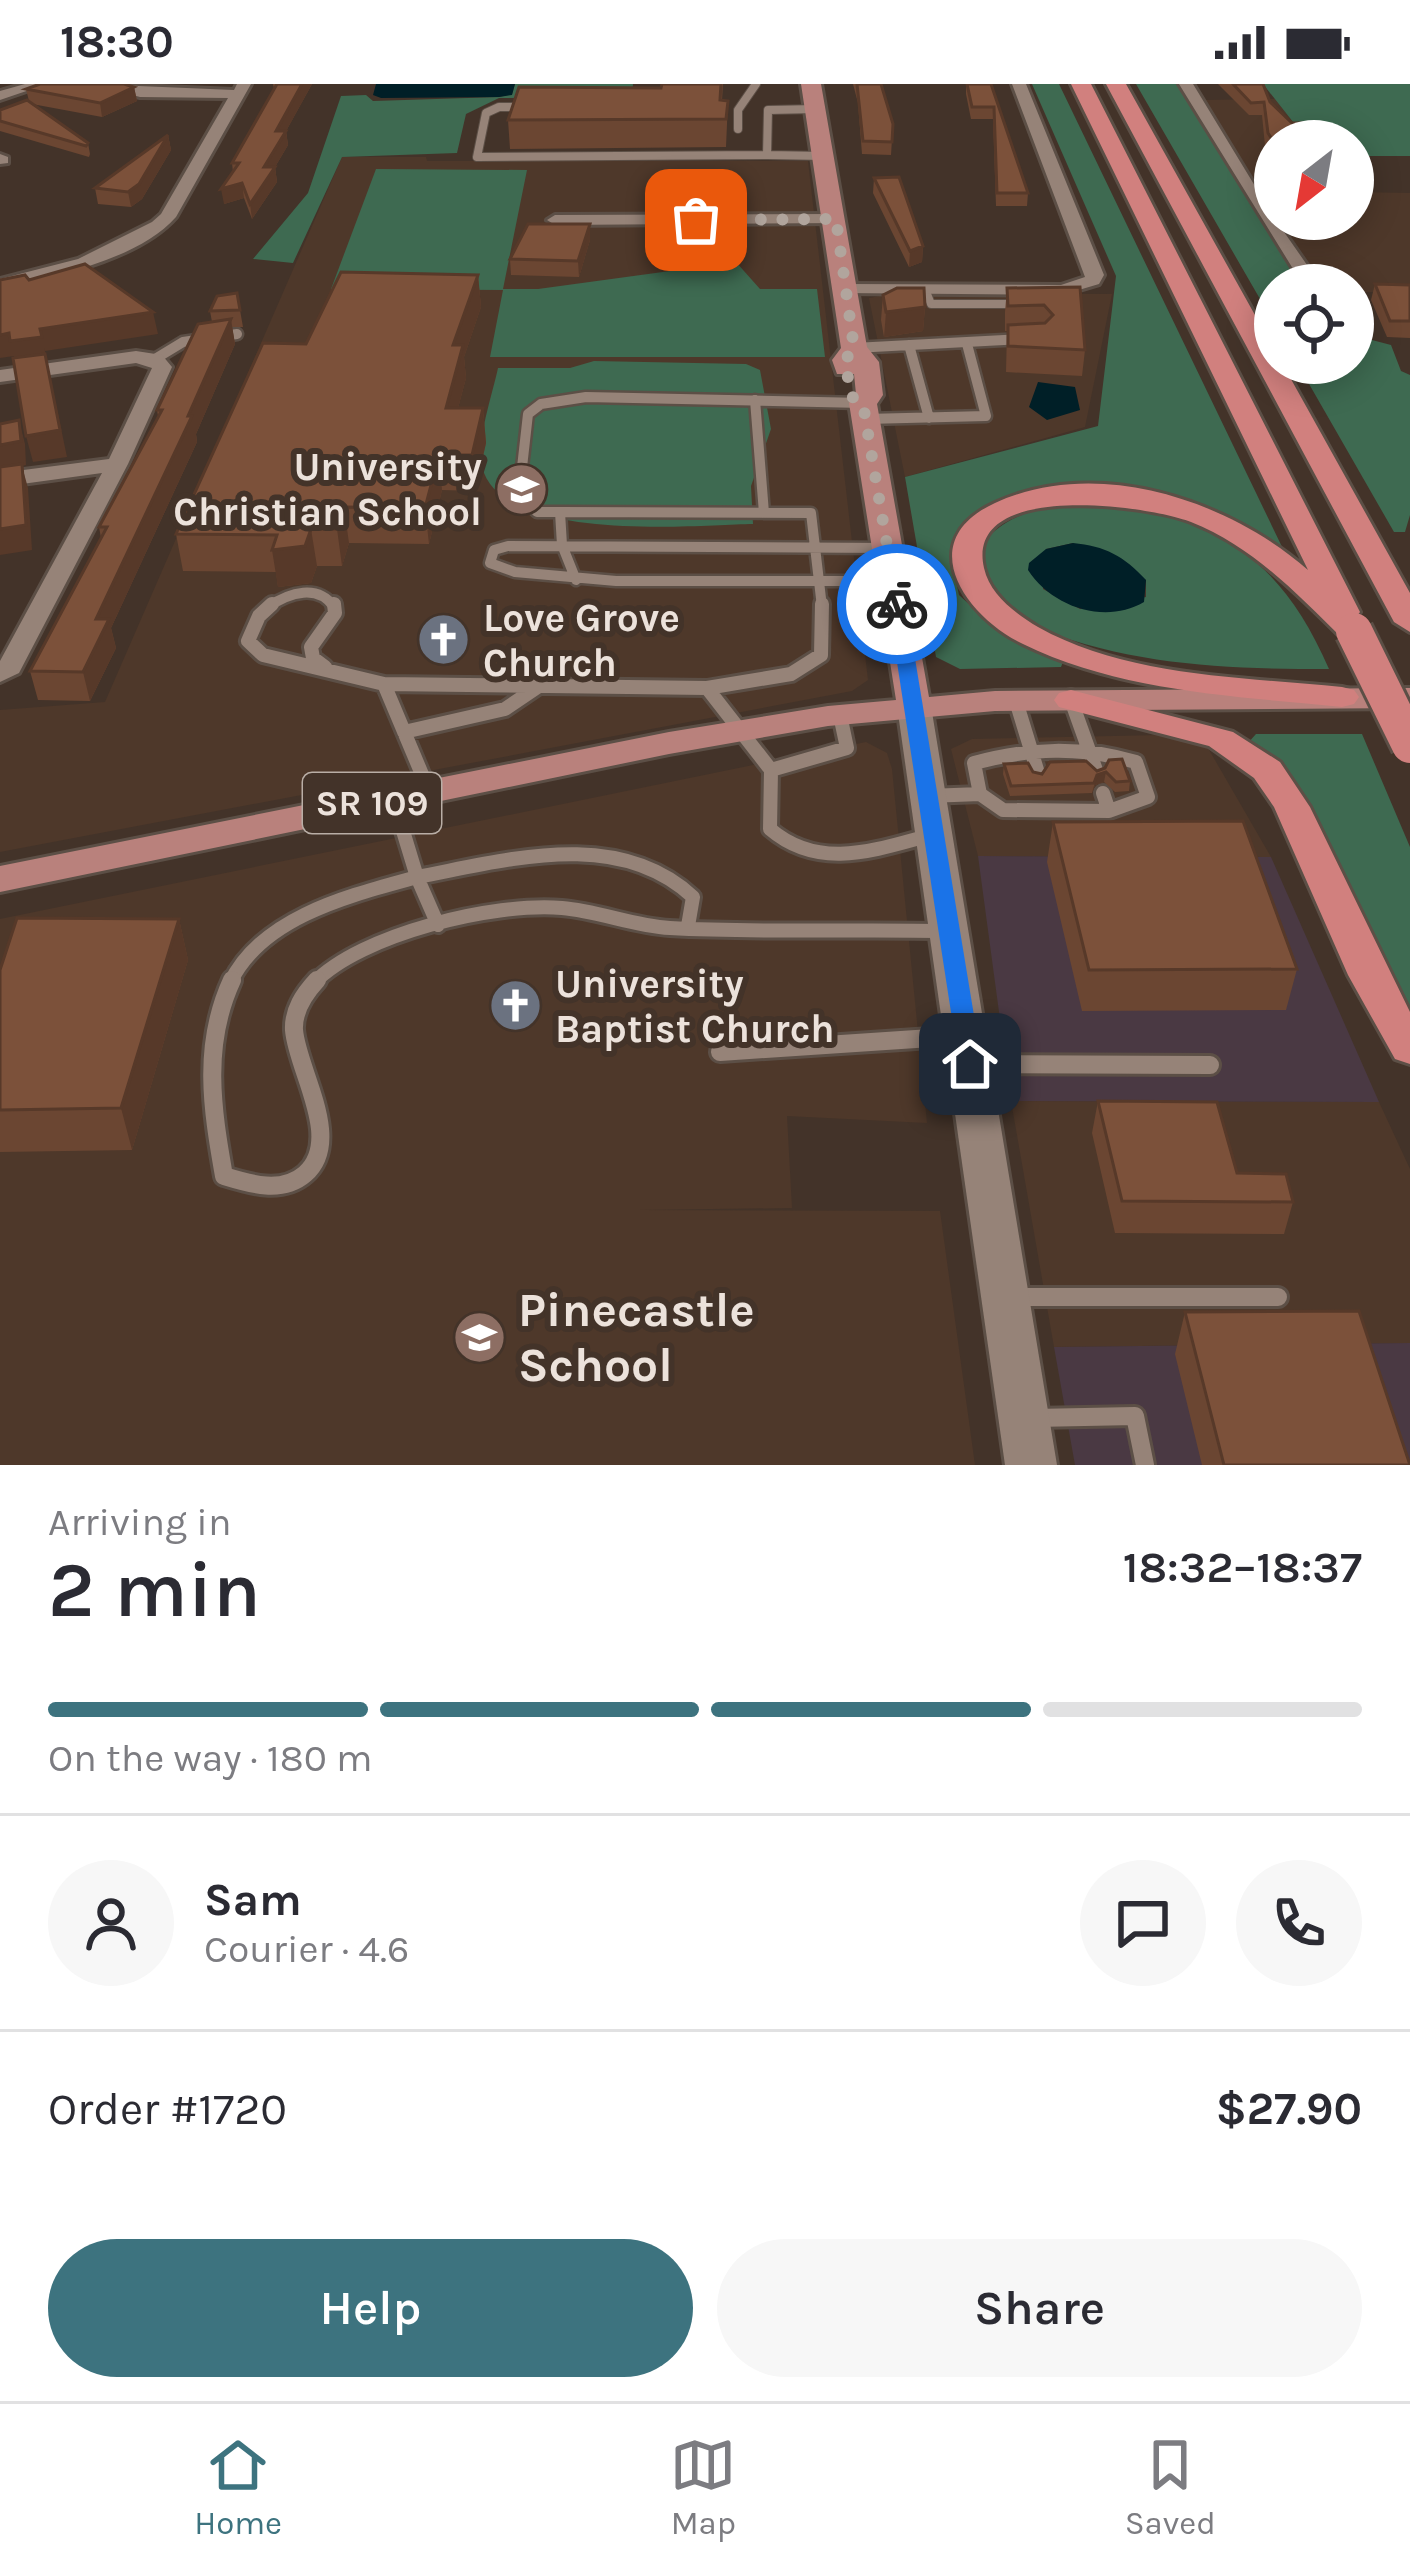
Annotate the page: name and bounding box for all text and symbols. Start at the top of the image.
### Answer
text: 18:30 [60,16,174,68]
north arrow [1254,120,1374,240]
map controls [1254,120,1374,384]
pin [645,169,747,271]
icon: bag [663,187,729,253]
button: locate [1254,264,1374,384]
place label: University Christian School [173,444,482,535]
school or university icon: University Christian School [493,461,549,517]
courier [837,544,957,664]
icon: bike [864,571,930,637]
place label: Love Grove Church [483,595,680,686]
church icon: Love Grove Church [416,612,472,668]
road number: SR 109 [303,773,441,833]
place label: University Baptist Church [555,961,835,1052]
church icon: University Baptist Church [488,978,544,1034]
pin [919,1013,1021,1115]
icon: home [937,1031,1003,1097]
place label: Pinecastle School [518,1282,755,1393]
school or university icon: Pinecastle School [451,1310,507,1366]
text: Arriving in [48,1499,231,1545]
text: 18:32–18:37 [1123,1541,1362,1593]
text: 2 min [48,1544,261,1636]
text: On the way · 180 m [48,1735,373,1781]
button: person [48,1860,174,1986]
button: chat [1080,1860,1206,1986]
button: phone [1236,1860,1362,1986]
text: Sam [204,1874,302,1926]
text: Courier · 4.6 [204,1926,409,1972]
text: Order #1720 [48,2083,287,2135]
text: $27.90 [1216,2083,1362,2135]
button: Help [48,2239,693,2377]
button: Share [717,2239,1362,2377]
tab: Home [194,2432,282,2542]
tab: Map [670,2432,736,2542]
tab: Saved [1125,2432,1216,2542]

